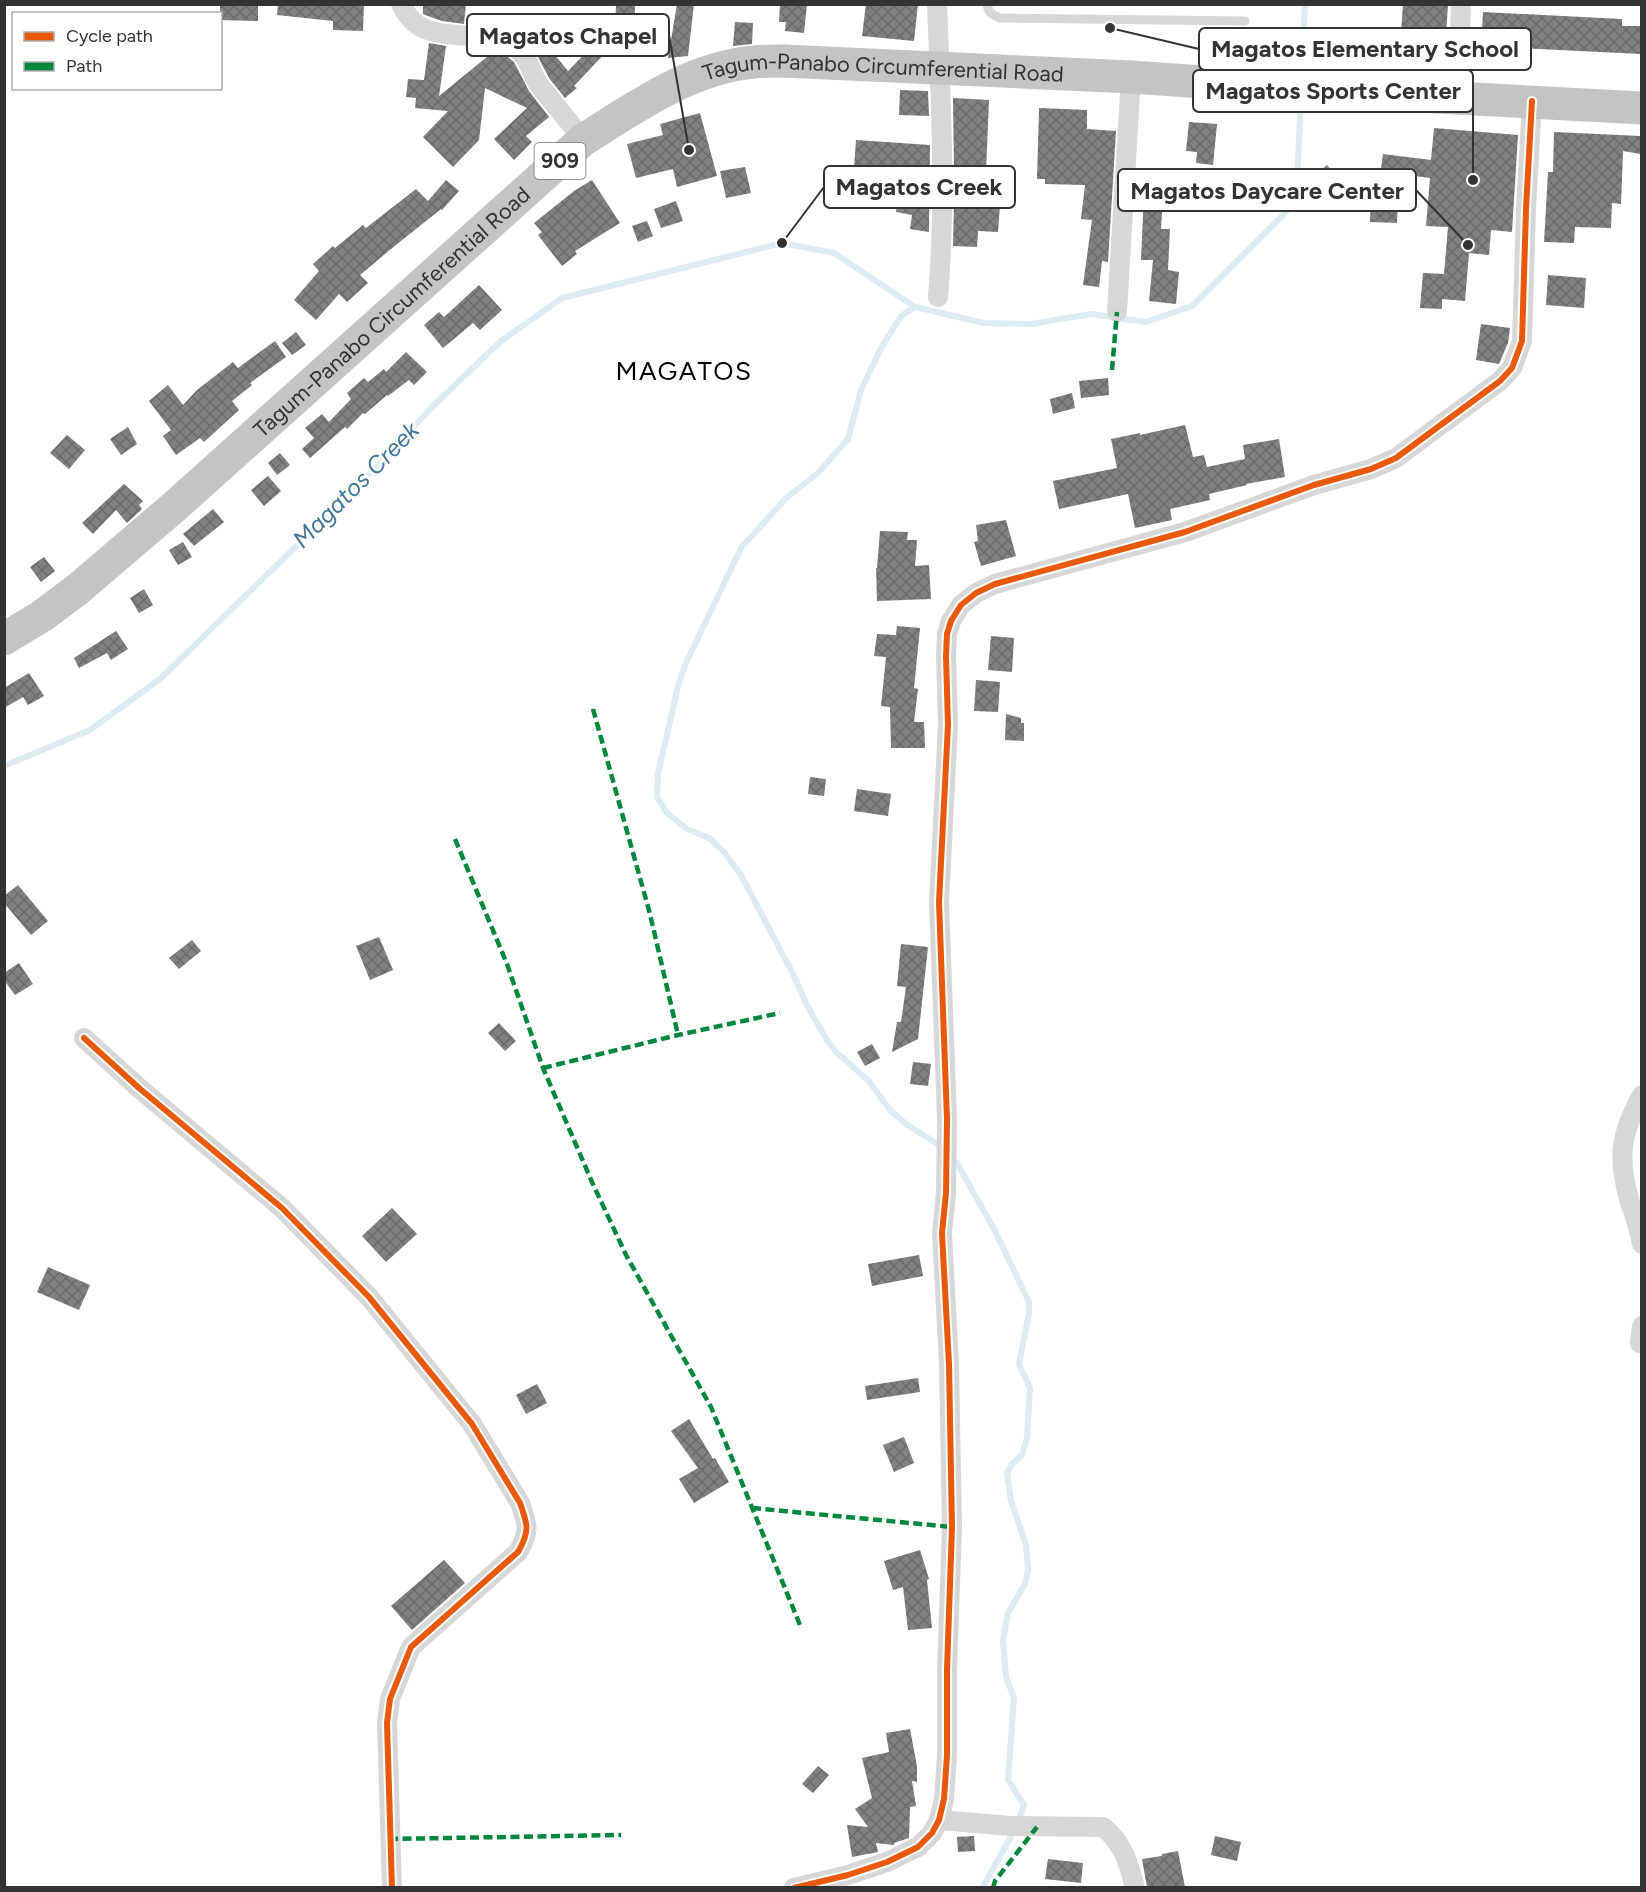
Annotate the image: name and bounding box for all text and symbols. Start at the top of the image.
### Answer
legend [12,12,222,90]
callout: Magatos Chapel [467,14,669,56]
text: Magatos Chapel [479,21,657,50]
text: Cycle path [66,25,153,47]
callout: Magatos Elementary School [1199,28,1531,70]
text: Magatos Elementary School [1211,34,1519,63]
street label: Tagum-Panabo Circumferential Road [699,48,1064,88]
text: Path [66,55,102,77]
callout: Magatos Sports Center [1193,70,1473,112]
text: Magatos Sports Center [1205,76,1461,105]
road number: 909 [534,143,586,179]
callout: Magatos Creek [824,166,1015,208]
callout: Magatos Daycare Center [1118,169,1416,211]
text: Magatos Creek [836,172,1003,201]
text: Magatos Daycare Center [1130,176,1404,205]
street label: Tagum-Panabo Circumferential Road [248,181,536,443]
district label: MAGATOS [616,355,752,387]
water label: Magatos Creek [287,415,426,554]

